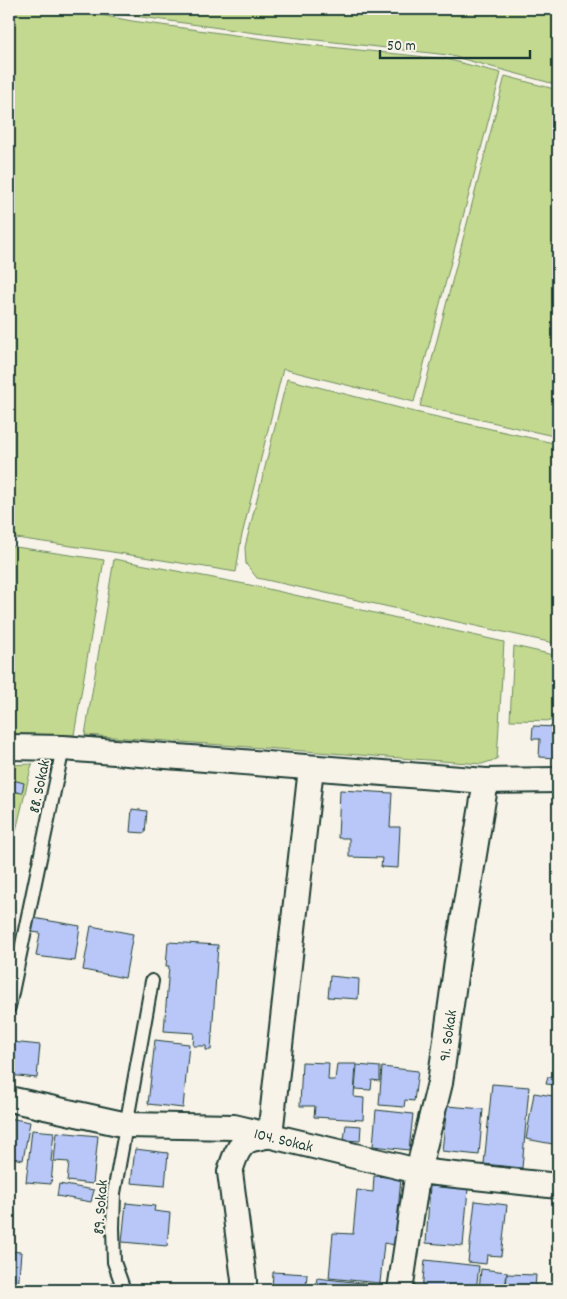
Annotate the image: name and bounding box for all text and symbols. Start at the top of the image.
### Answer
scale bar [380,28,530,60]
text: 50 m [387,36,416,58]
street label: 88. Sokak [24,758,57,815]
street label: 91. Sokak [434,1009,464,1063]
street label: 104. Sokak [251,1123,315,1159]
street label: 89. Sokak [88,1179,115,1235]

